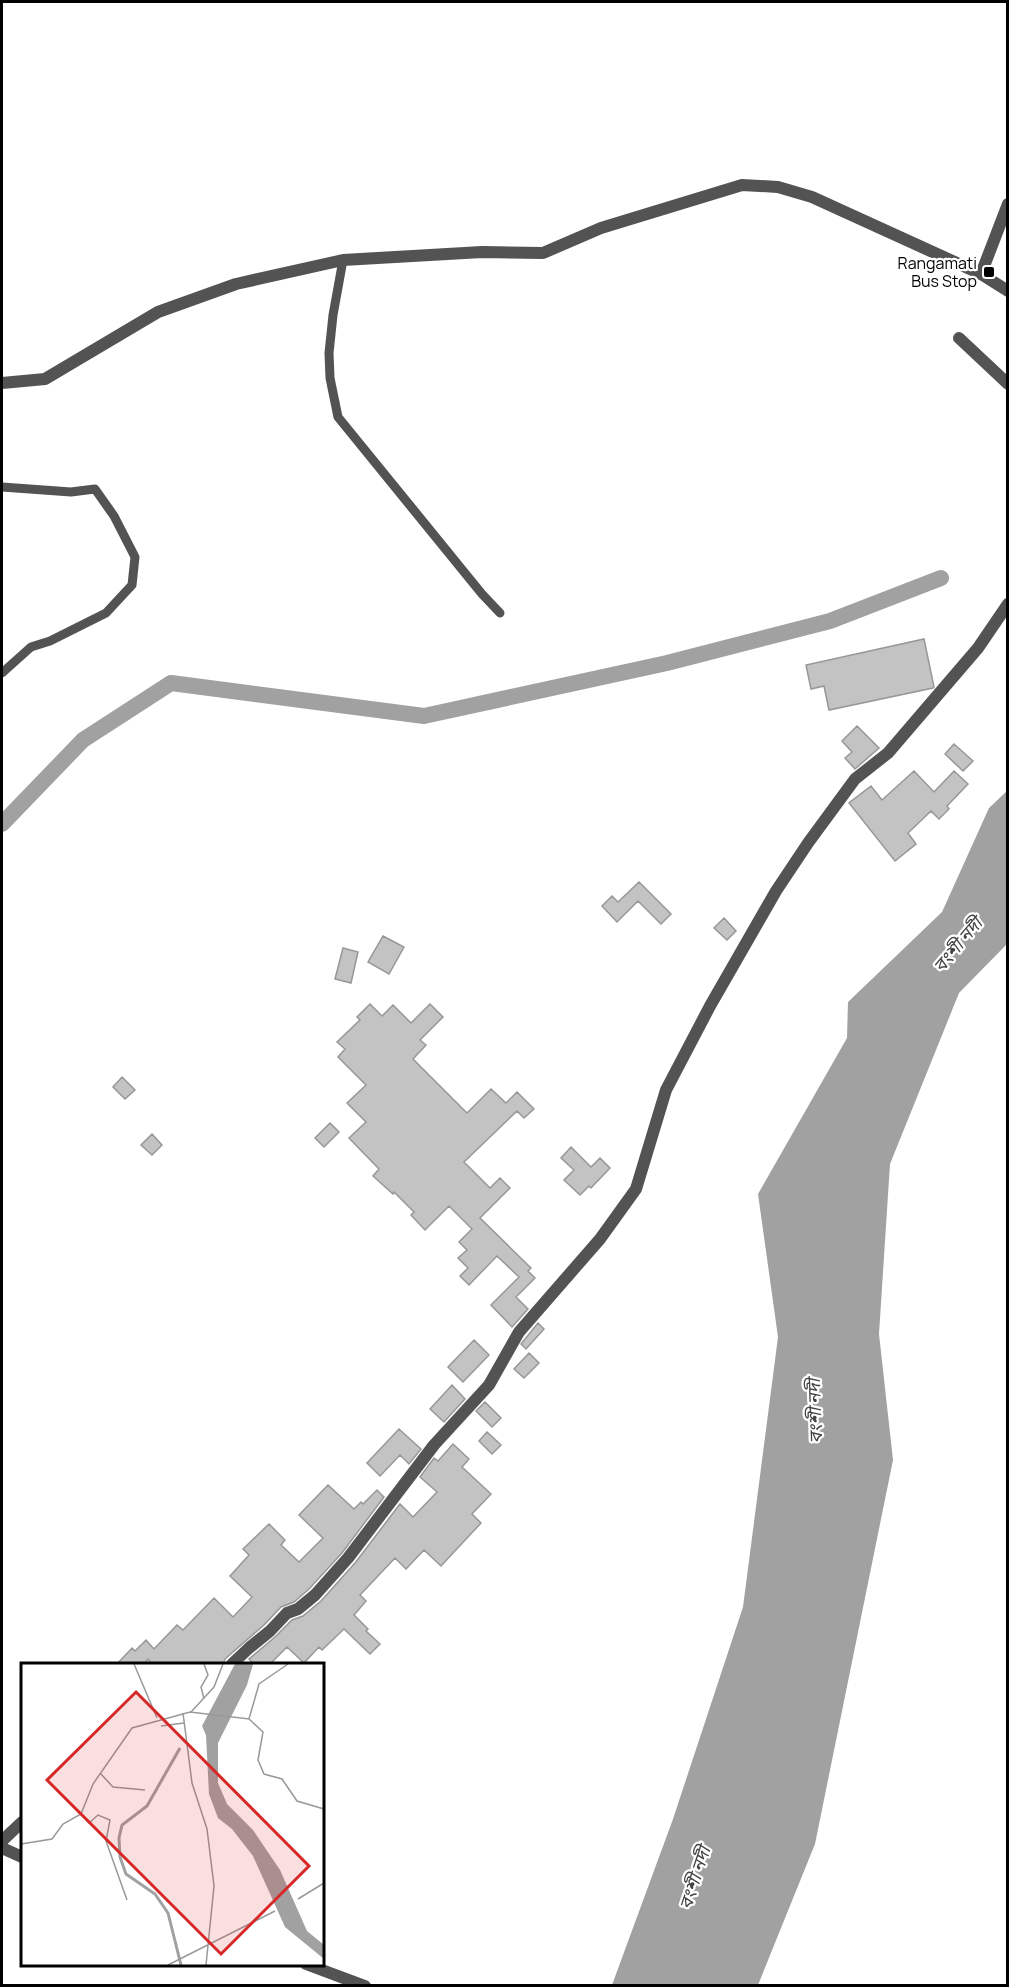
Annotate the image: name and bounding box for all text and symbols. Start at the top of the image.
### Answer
place label: Rangamati Bus Stop [898,252,977,292]
marker: Rangamati Bus Stop [982,265,996,279]
water label: বংশী নদী [927,909,989,977]
water label: বংশী নদী [801,1375,827,1444]
inset map [21,1663,324,1966]
water label: বংশী নদী [673,1840,716,1912]

